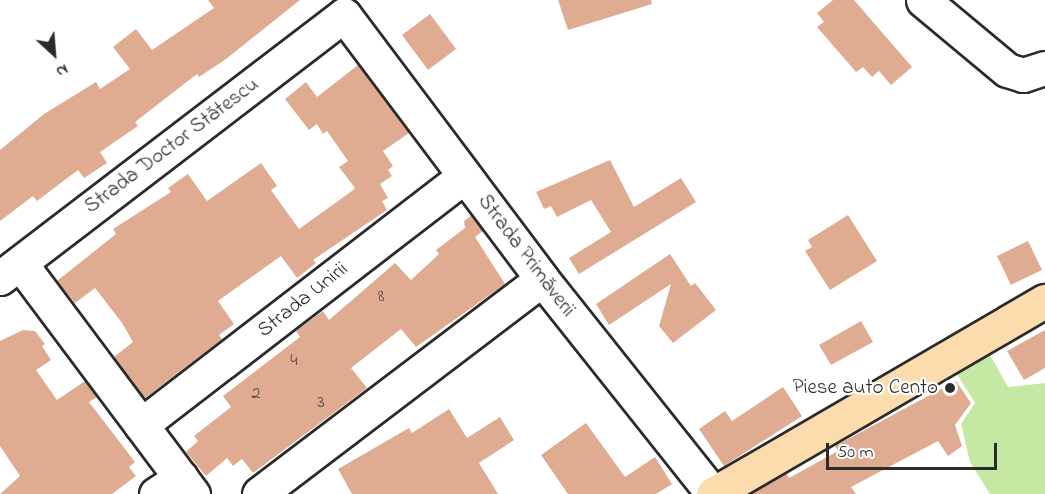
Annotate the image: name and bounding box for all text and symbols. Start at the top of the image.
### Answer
north arrow [24,24,84,84]
text: N [52,57,72,83]
street label: Strada Doctor Stătescu [80,72,264,220]
street label: Strada Primăverii [472,190,580,322]
street label: Strada Unirii [253,257,353,343]
house number: 8 [378,286,384,308]
house number: 4 [290,350,298,372]
place label: Piese auto Cento [793,375,938,401]
marker: Piese auto Cento [943,381,957,395]
house number: 2 [252,383,260,405]
house number: 3 [317,392,325,414]
scale bar [829,431,1000,469]
text: 50 m [837,440,874,466]

